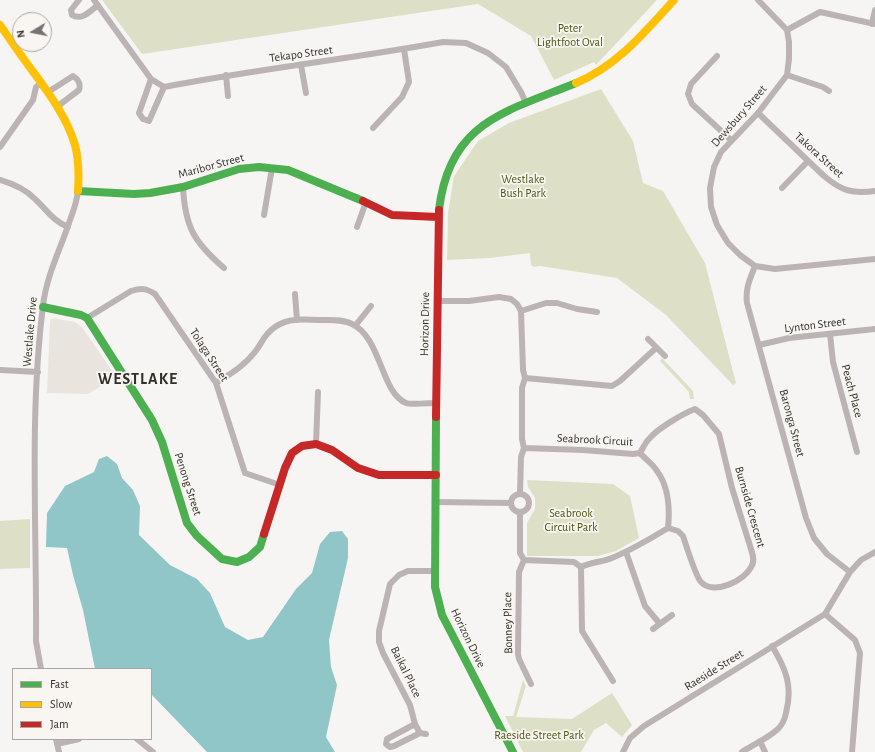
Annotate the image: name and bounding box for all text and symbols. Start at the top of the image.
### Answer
north arrow [12,12,52,52]
park label: Peter Lightfoot Oval [537,21,603,49]
text: N [15,29,27,39]
street label: Tekapo Street [268,42,334,66]
street label: Dewsbury Street [708,82,770,150]
street label: Takora Street [791,129,847,181]
street label: Maribor Street [176,150,246,182]
park label: Westlake Bush Park [500,172,546,200]
street label: Horizon Drive [417,292,433,356]
street label: Westlake Drive [20,296,40,368]
street label: Lynton Street [783,314,847,336]
street label: Tolaga Street [186,326,232,384]
street label: Peach Place [838,363,866,419]
district label: WESTLAKE [98,369,178,389]
street label: Baronga Street [776,388,808,458]
street label: Seabrook Circuit [557,431,633,449]
street label: Penong Street [171,451,205,517]
street label: Burnside Crescent [732,465,768,549]
park label: Seabrook Circuit Park [544,506,598,534]
street label: Bonney Place [500,592,516,654]
street label: Horizon Drive [447,606,489,670]
street label: Baikal Place [387,644,425,700]
street label: Raeside Street [682,646,746,694]
legend [12,668,152,740]
text: Fast [50,678,69,690]
text: Slow [50,698,72,710]
text: Jam [50,718,69,730]
park label: Raeside Street Park [494,728,584,742]

